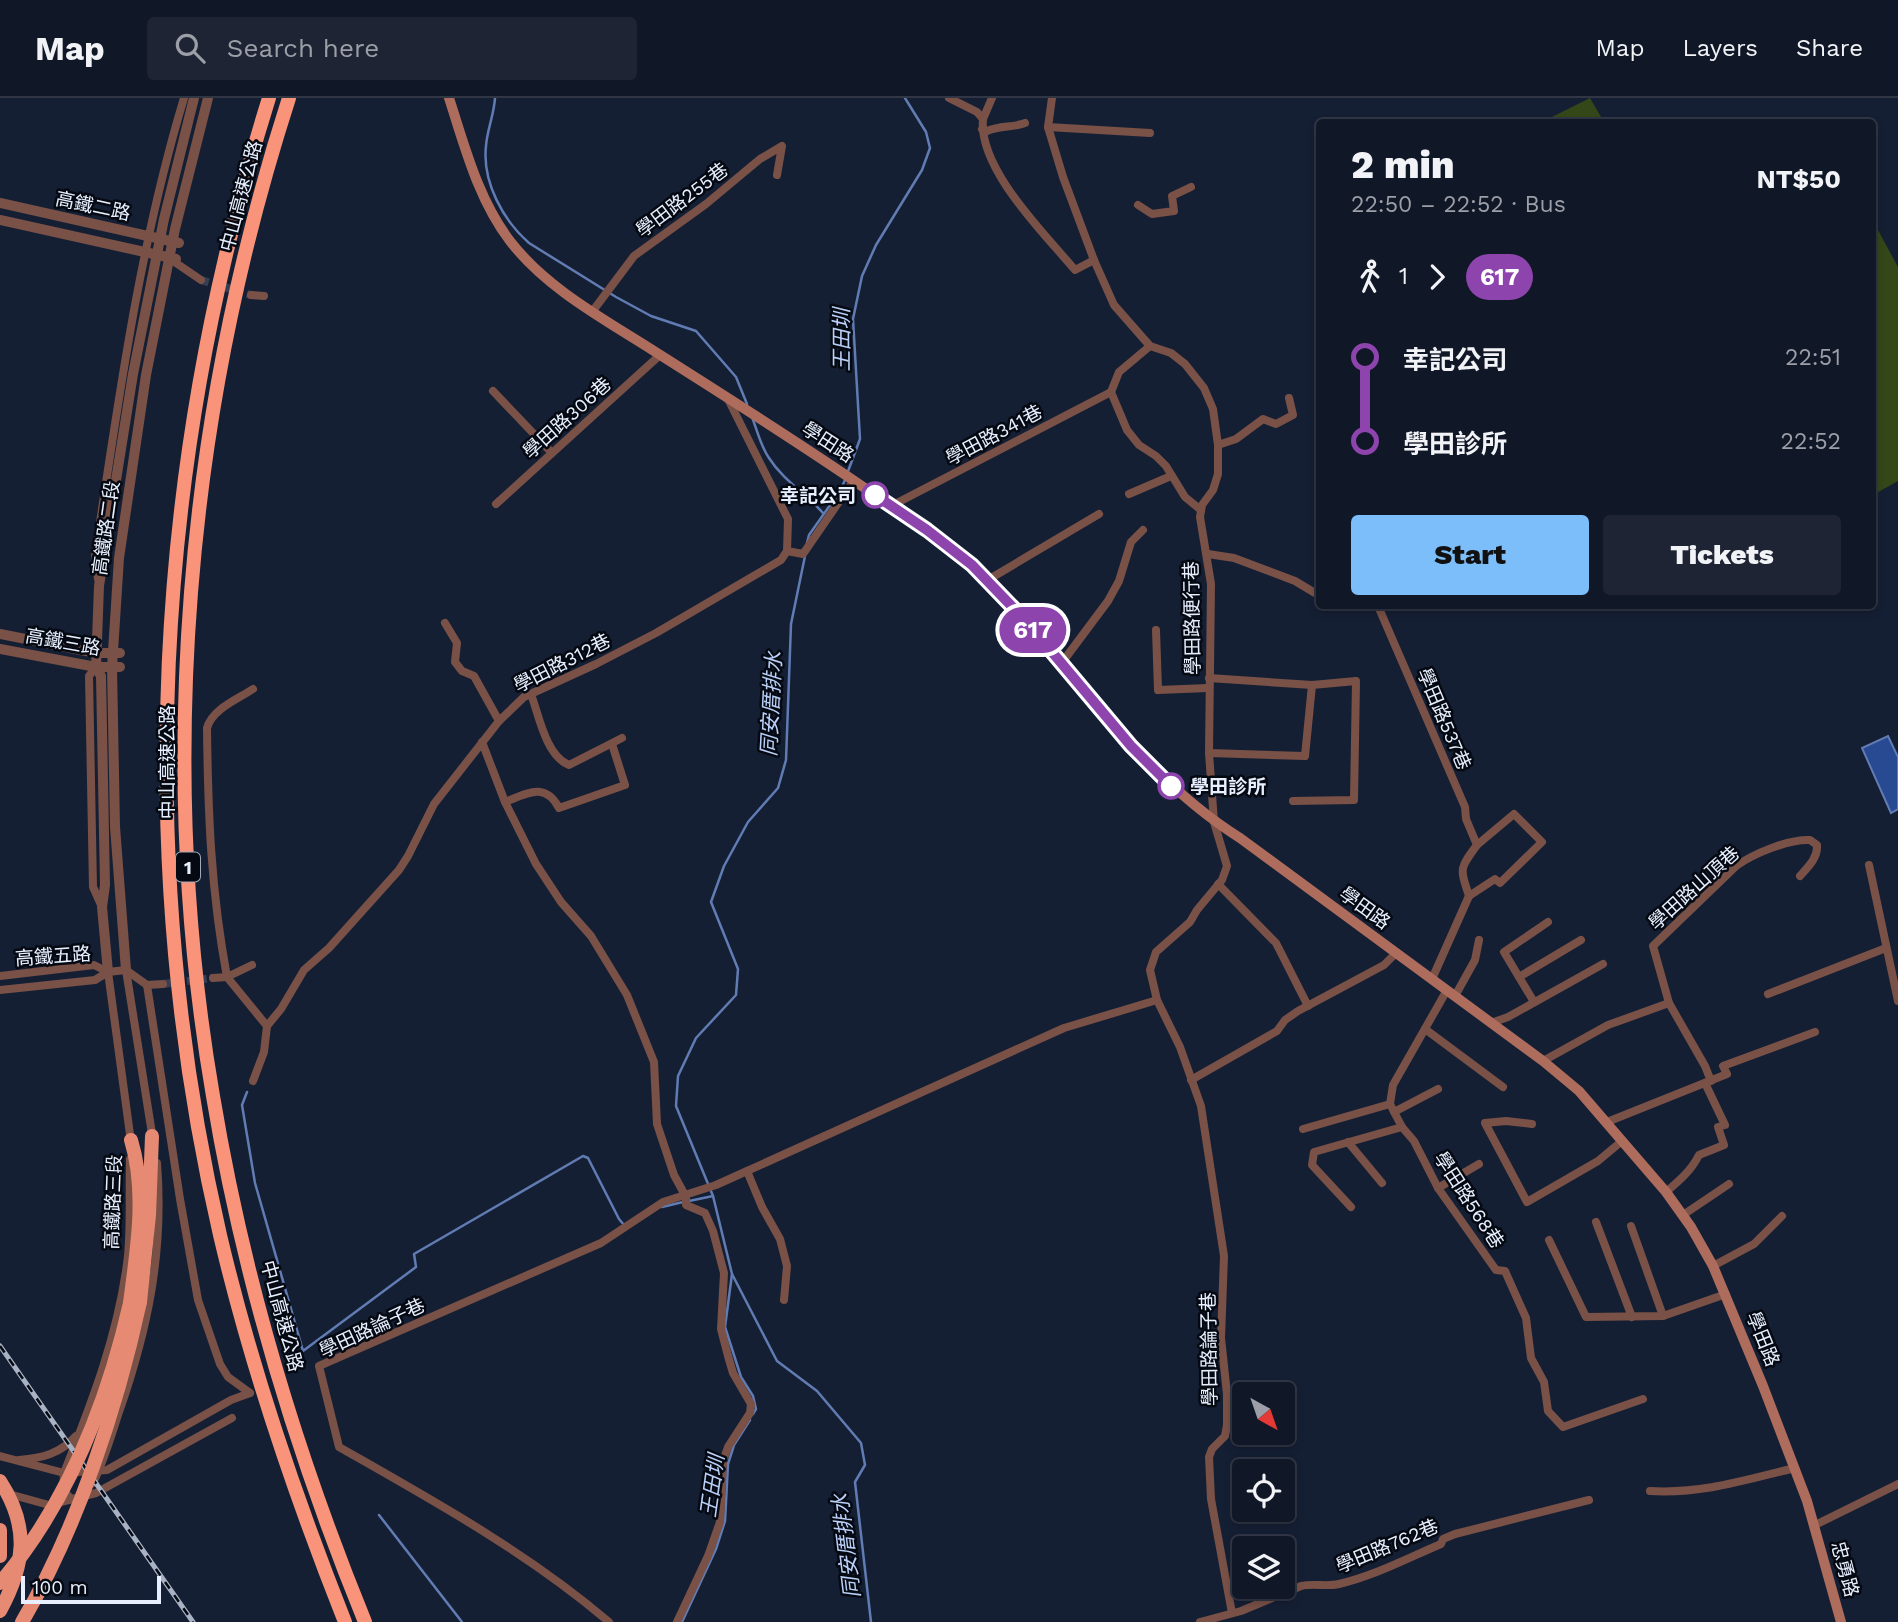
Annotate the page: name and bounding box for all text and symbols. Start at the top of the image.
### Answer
search box [147,17,637,80]
text: Map [35,29,105,68]
icon: search [171,29,209,67]
text: Search here [227,33,379,63]
text: Map [1596,34,1644,62]
text: Layers [1682,34,1758,62]
text: Share [1796,34,1863,62]
street label: 中山高速公路 [215,138,267,254]
text: 2 min [1351,143,1455,187]
street label: 學田路255巷 [631,158,733,242]
text: NT$50 [1756,164,1841,194]
street label: 高鐵二路 [53,187,133,225]
text: 22:50 – 22:52 · Bus [1351,191,1566,218]
icon: walk [1351,258,1389,296]
icon: forward [1418,258,1456,296]
text: 1 [1399,263,1408,290]
text: 617 [1480,263,1519,291]
water label: 王田圳 [829,306,854,372]
text: 22:51 [1785,344,1841,371]
text: 幸記公司 [1403,345,1507,375]
street label: 學田路306巷 [518,373,616,463]
street label: 學田路341巷 [942,400,1046,470]
street label: 學田路 [798,417,858,467]
text: 22:52 [1781,428,1841,455]
text: 學田診所 [1403,429,1507,459]
street label: 高鐵路二段 [88,479,124,577]
marker: 幸記公司 [862,482,888,508]
place label: 幸記公司 [780,484,856,507]
button: Start [1351,515,1589,595]
button: Tickets [1603,515,1841,595]
street label: 學田路便行巷 [1180,561,1204,675]
line badge: 617 [993,607,1073,653]
text: 617 [1013,616,1053,644]
street label: 高鐵三路 [24,624,102,660]
street label: 學田路312巷 [510,629,614,697]
water label: 同安厝排水 [756,650,786,757]
street label: 學田路537巷 [1412,665,1476,773]
street label: 中山高速公路 [156,705,179,819]
marker: 學田診所 [1158,773,1184,799]
place label: 學田診所 [1190,775,1266,798]
street label: 學田路山頂巷 [1644,841,1744,935]
road number: 1 [176,852,200,882]
street label: 學田路 [1335,882,1395,934]
street label: 高鐵五路 [14,942,92,970]
street label: 學田路568巷 [1429,1147,1509,1253]
street label: 高鐵路三段 [100,1154,126,1250]
street label: 中山高速公路 [256,1258,308,1374]
street label: 學田路論子巷 [1197,1292,1221,1406]
street label: 學田路論子巷 [315,1293,429,1363]
street label: 學田路 [1742,1308,1784,1370]
north arrow [1232,1382,1295,1446]
map controls [1232,1382,1295,1599]
water label: 王田圳 [695,1450,729,1519]
button: locate [1232,1459,1295,1522]
water label: 同安厝排水 [827,1491,865,1600]
street label: 學田路762巷 [1332,1514,1442,1578]
button: layers [1232,1536,1295,1599]
street label: 忠勇路 [1827,1538,1863,1600]
scale bar [21,1573,161,1605]
text: 100 m [32,1576,88,1599]

